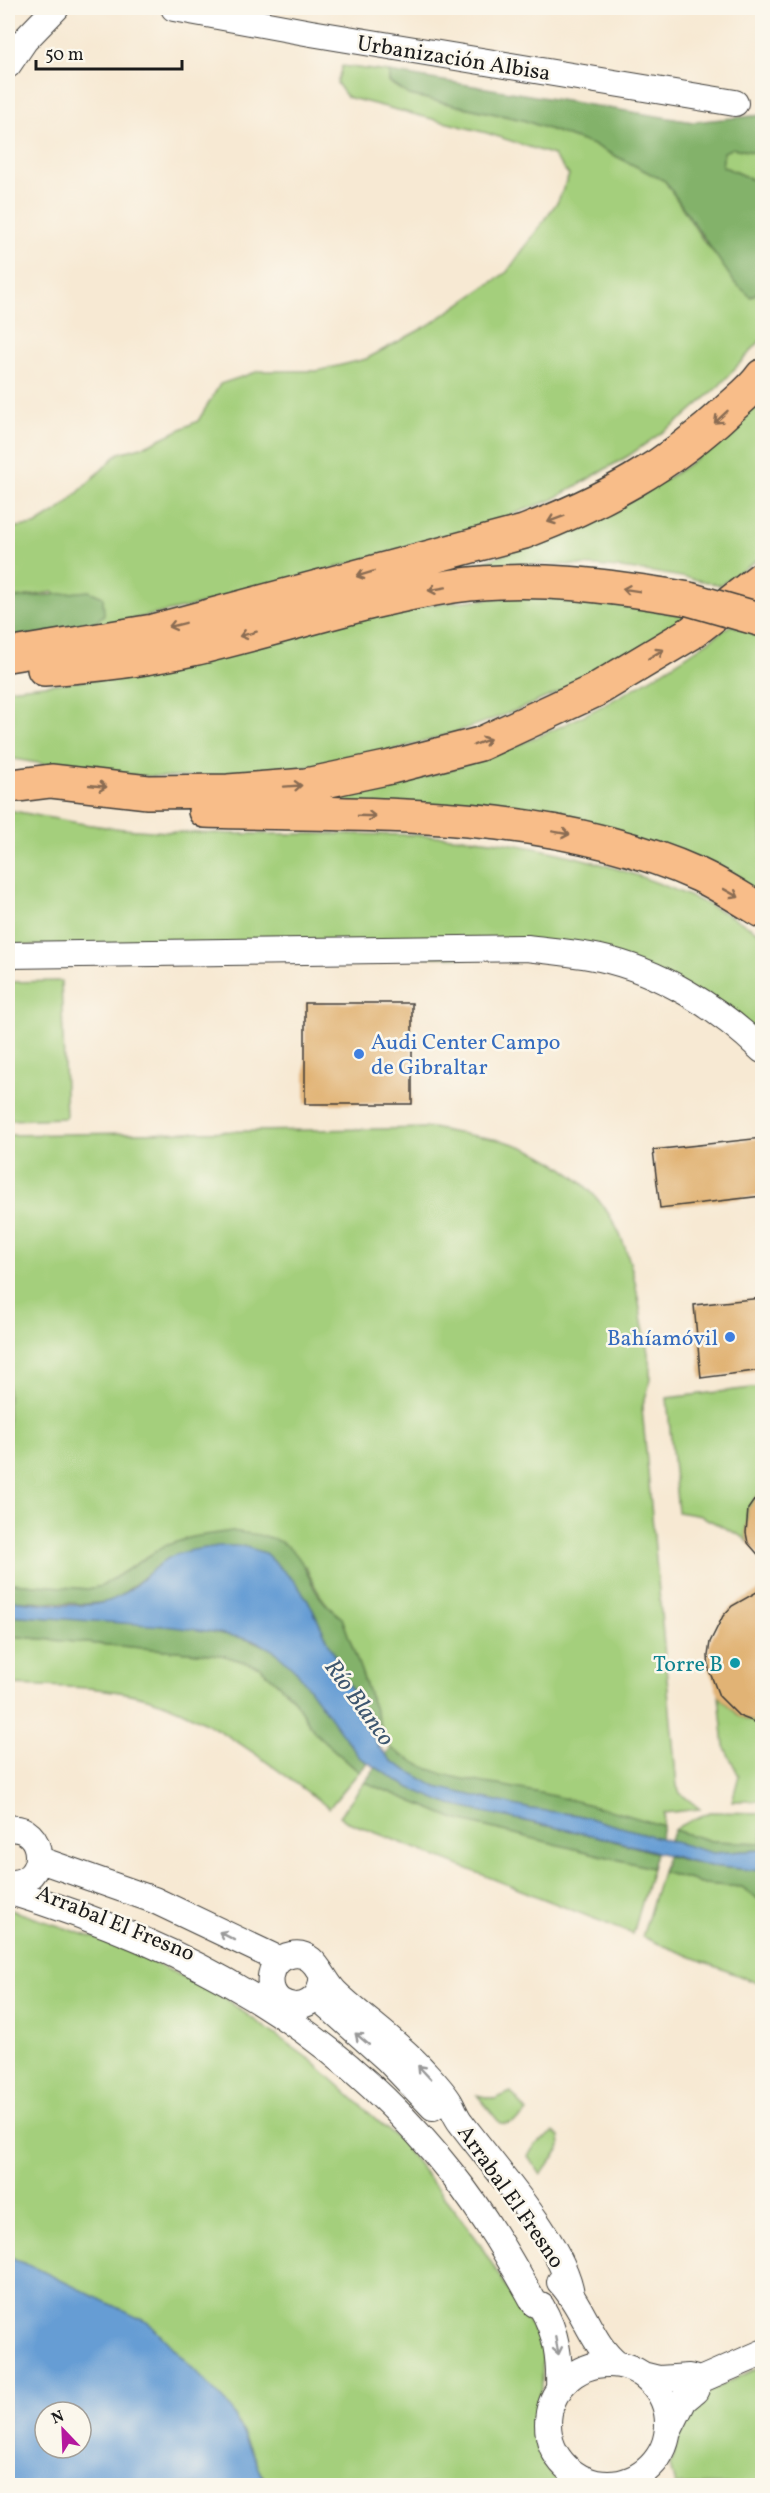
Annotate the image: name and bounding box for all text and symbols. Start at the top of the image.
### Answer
street label: Urbanización Albisa [355,29,553,90]
scale bar [36,33,182,71]
text: 50 m [45,43,84,68]
one-way arrow [713,410,728,424]
one-way arrow [547,515,566,526]
one-way arrow [356,569,375,580]
one-way arrow [428,584,448,595]
one-way arrow [622,584,642,595]
one-way arrow [167,620,186,632]
one-way arrow [238,629,257,641]
one-way arrow [647,648,664,660]
one-way arrow [473,736,491,747]
one-way arrow [282,780,302,791]
one-way arrow [88,781,108,792]
one-way arrow [357,810,377,822]
one-way arrow [551,828,571,839]
one-way arrow [722,887,739,899]
place label: Audi Center Campo de Gibraltar [371,1028,560,1084]
marker: Audi Center Campo de Gibraltar [352,1047,366,1061]
place label: Bahíamóvil [607,1324,718,1355]
marker: Bahíamóvil [723,1330,737,1344]
place label: Torre B [653,1650,723,1681]
water label: Río Blanco [315,1653,402,1754]
marker: Torre B [728,1656,742,1670]
street label: Arrabal El Fresno [31,1878,199,1970]
one-way arrow [219,1930,237,1941]
one-way arrow [355,2032,371,2045]
one-way arrow [417,2065,431,2080]
street label: Arrabal El Fresno [449,2119,571,2275]
one-way arrow [552,2336,563,2356]
north arrow [33,2400,93,2460]
text: N [48,2405,68,2430]

